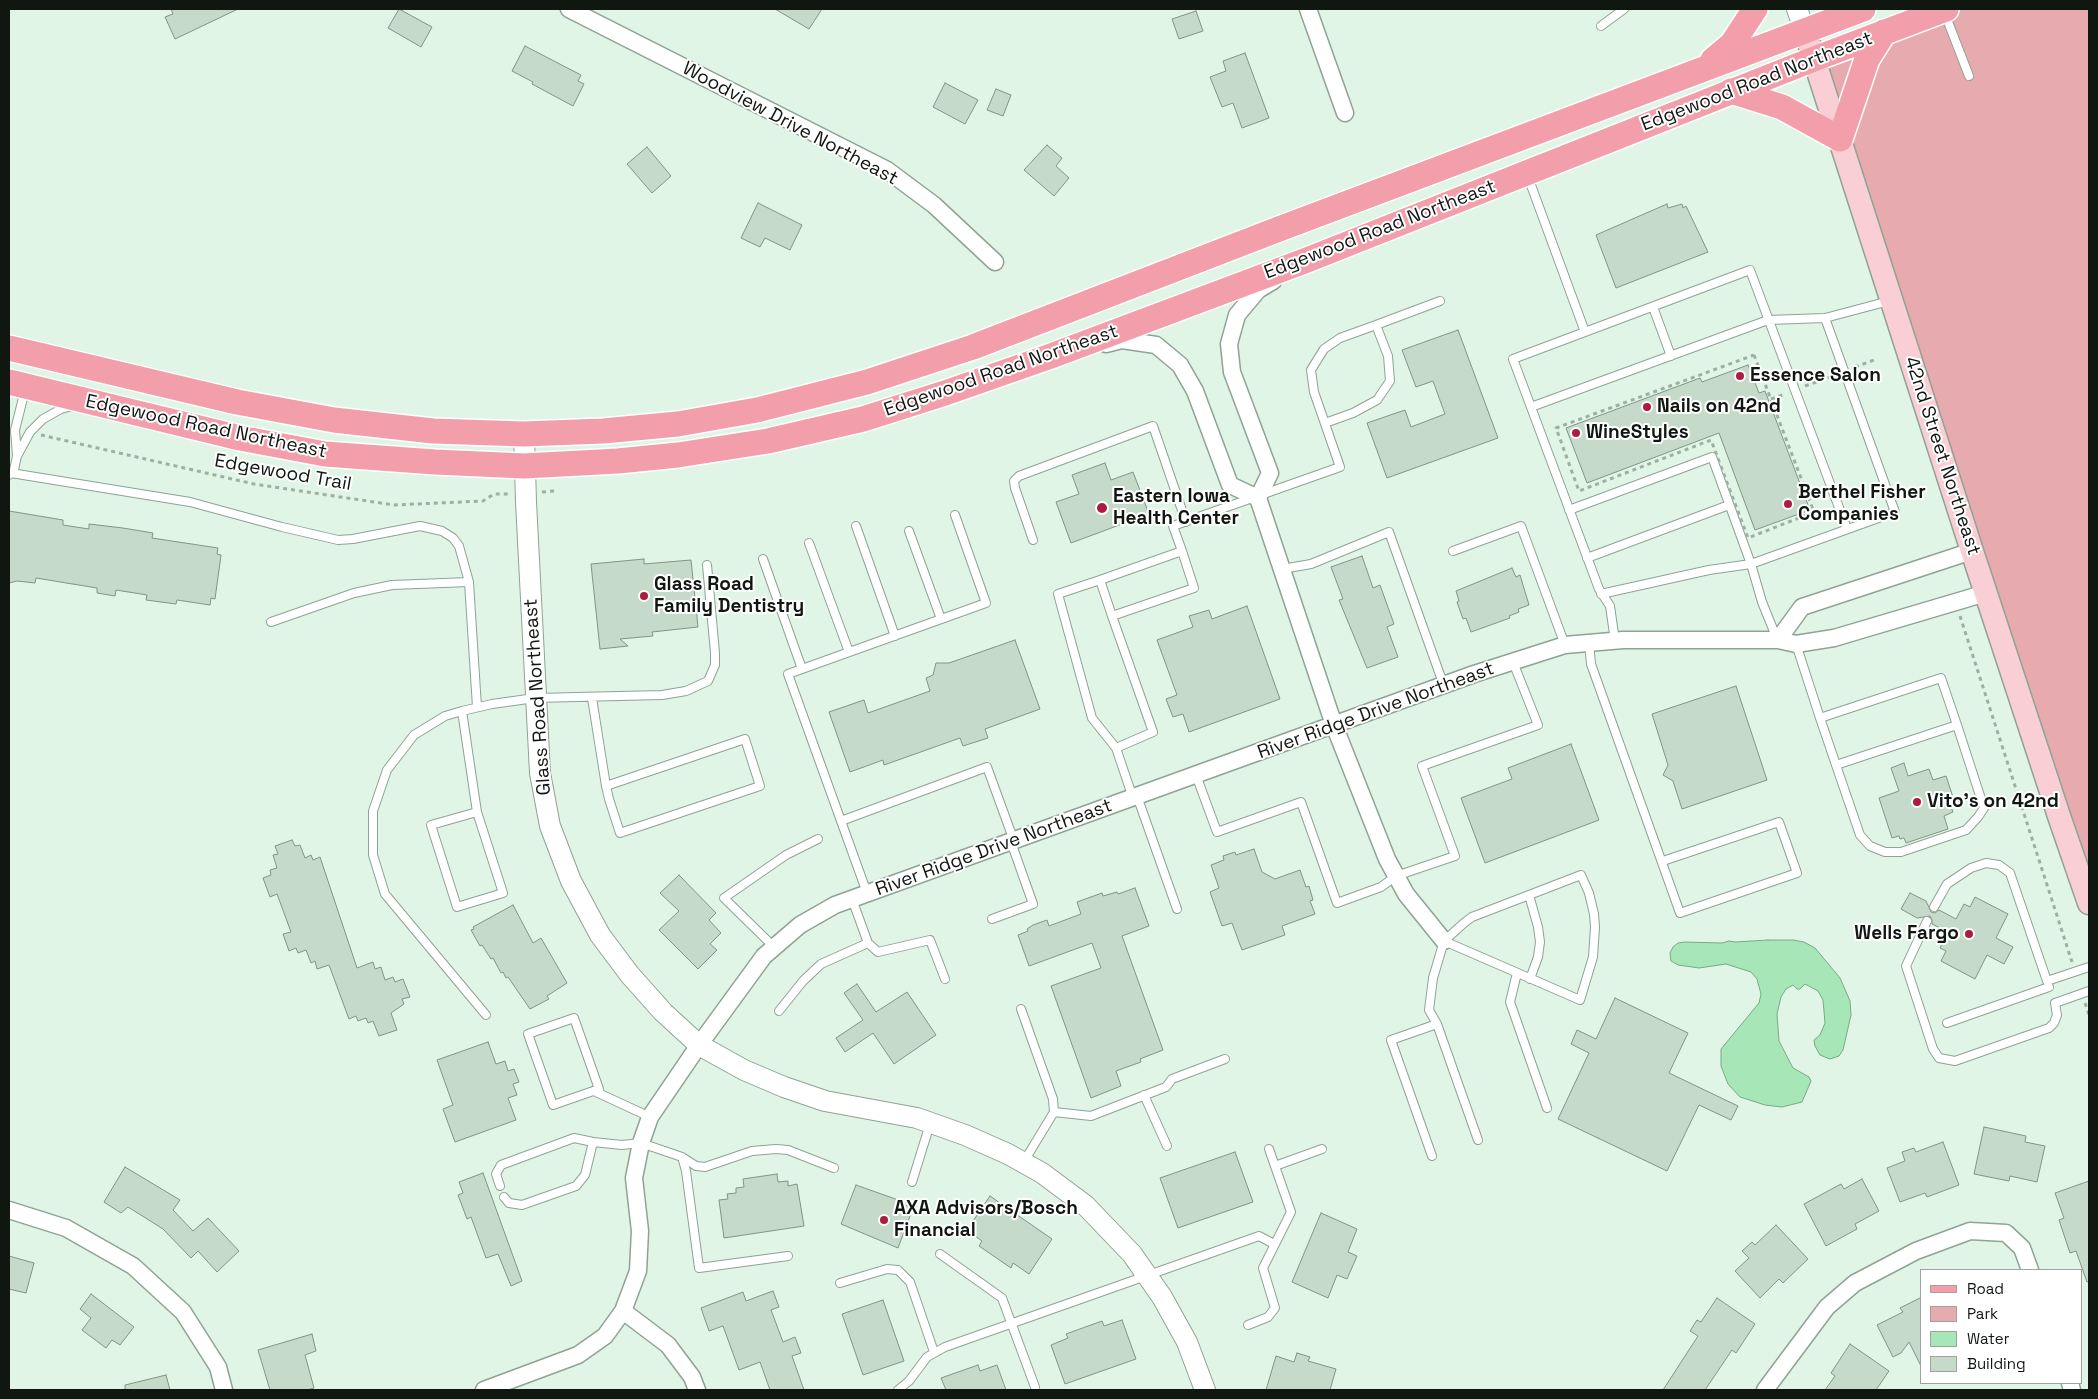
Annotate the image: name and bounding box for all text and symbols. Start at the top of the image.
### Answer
street label: Edgewood Road Northeast [1638,27,1876,137]
street label: Woodview Drive Northeast [678,57,902,191]
street label: Edgewood Road Northeast [1261,175,1499,285]
street label: Edgewood Road Northeast [881,320,1121,422]
street label: 42nd Street Northeast [1899,354,1985,558]
place label: Essence Salon [1750,365,1881,387]
marker: Essence Salon [1734,370,1746,382]
street label: Edgewood Road Northeast [83,390,329,464]
place label: Nails on 42nd [1657,396,1781,418]
marker: Nails on 42nd [1641,401,1653,413]
place label: WineStyles [1586,422,1689,444]
marker: WineStyles [1570,427,1582,439]
street label: Edgewood Trail [213,450,353,496]
place label: Berthel Fisher Companies [1798,482,1926,526]
place label: Eastern Iowa Health Center [1113,486,1239,530]
marker: Berthel Fisher Companies [1782,498,1794,510]
marker: Eastern Iowa Health Center [1095,501,1109,515]
place label: Glass Road Family Dentistry [654,574,804,618]
marker: Glass Road Family Dentistry [638,590,650,602]
street label: Glass Road Northeast [520,598,556,796]
street label: River Ridge Drive Northeast [1255,658,1497,764]
place label: Vito's on 42nd [1927,791,2059,813]
street label: River Ridge Drive Northeast [873,795,1115,901]
marker: Vito's on 42nd [1911,796,1923,808]
place label: Wells Fargo [1854,923,1959,945]
marker: Wells Fargo [1963,928,1975,940]
place label: AXA Advisors/Bosch Financial [894,1198,1078,1242]
marker: AXA Advisors/Bosch Financial [878,1214,890,1226]
legend [1920,1269,2083,1384]
text: Road [1967,1279,2004,1298]
text: Park [1967,1304,1998,1323]
text: Water [1967,1329,2009,1348]
text: Building [1967,1354,2026,1373]

